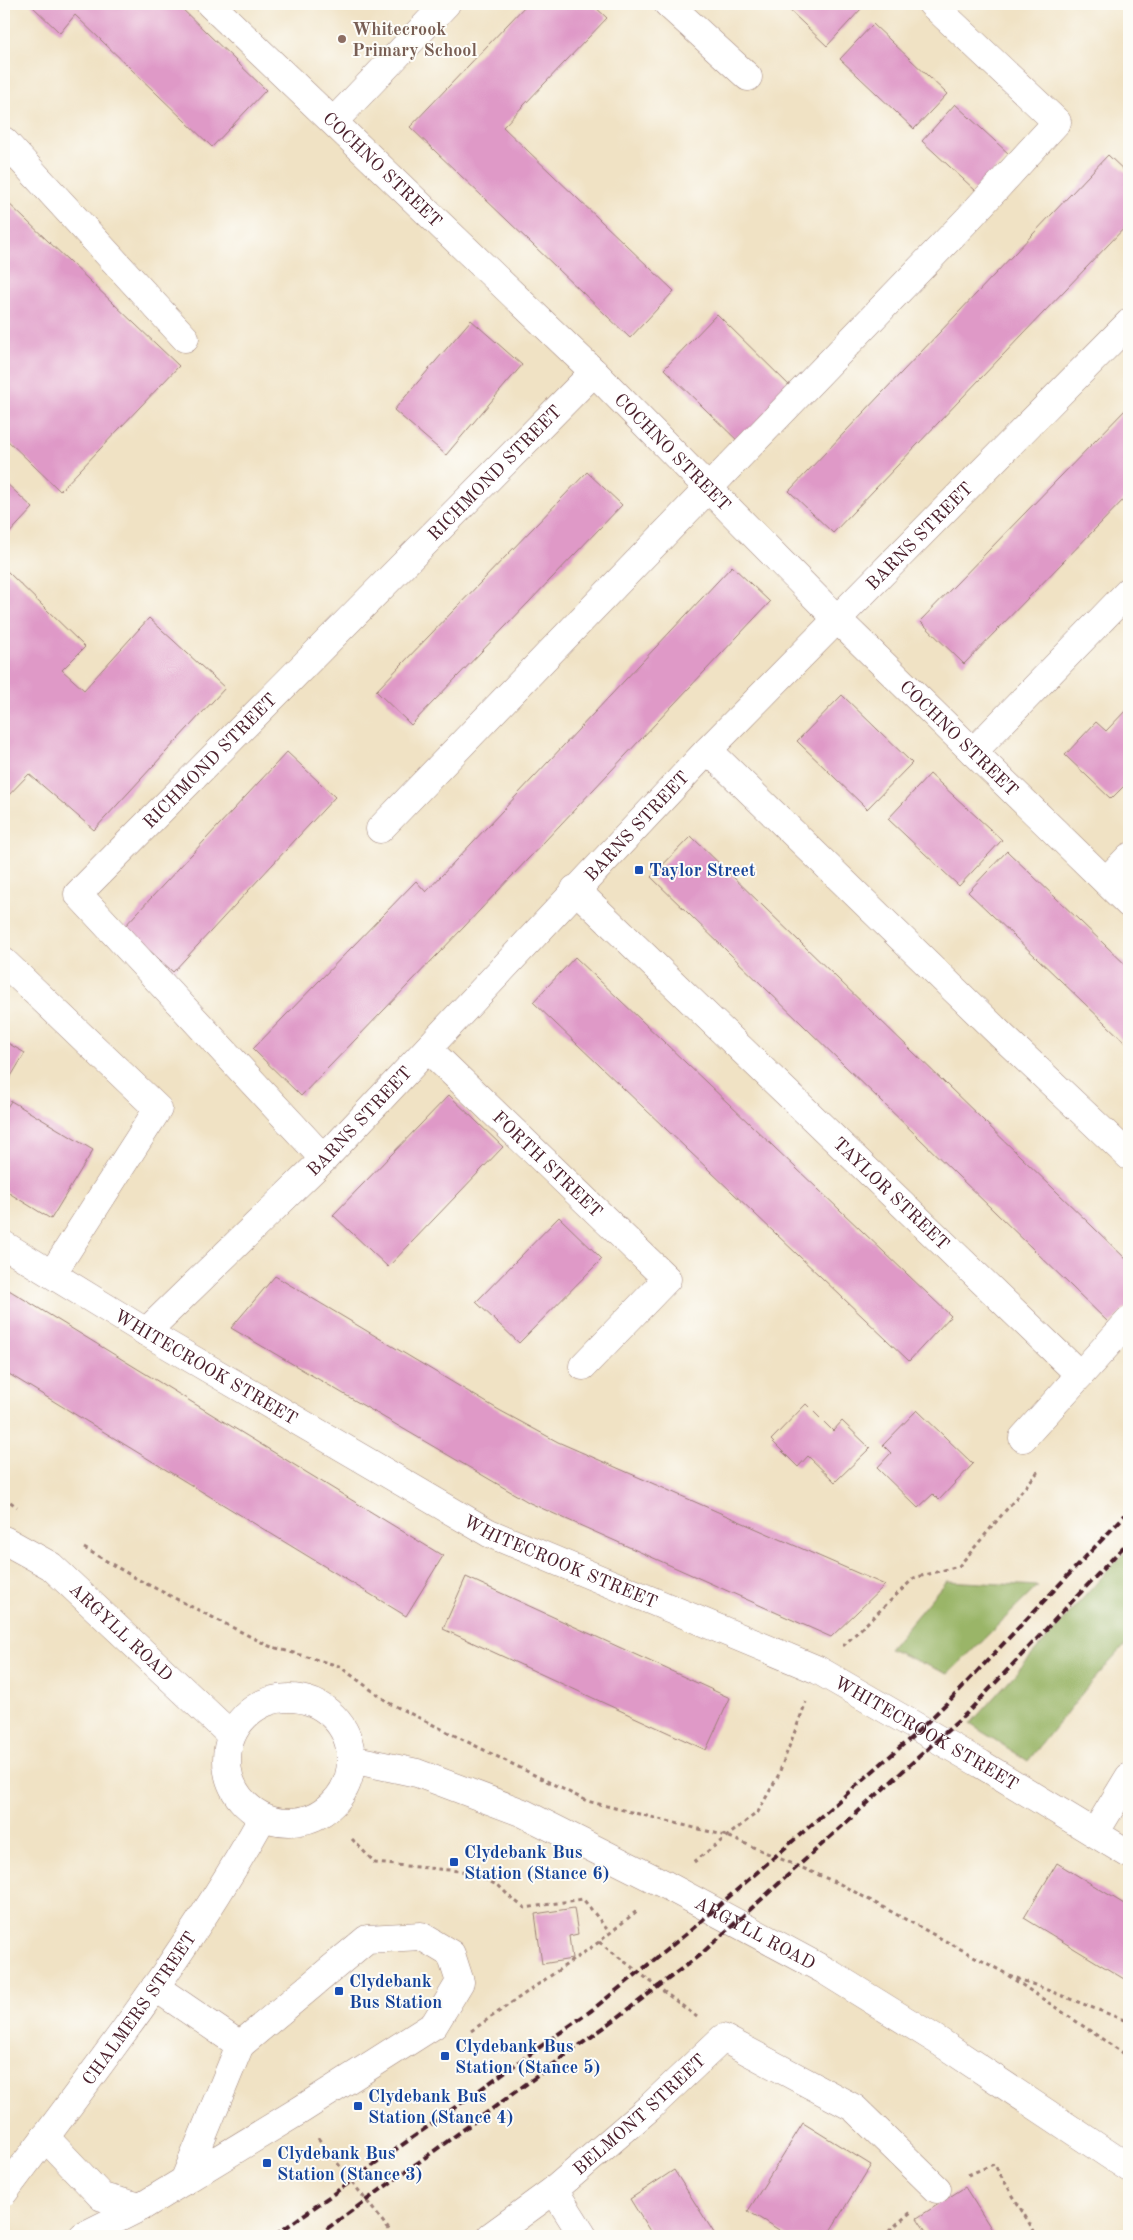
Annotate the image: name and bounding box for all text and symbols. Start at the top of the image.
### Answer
place label: Whitecrook Primary School [352,21,477,60]
marker: Whitecrook Primary School [336,33,348,45]
street label: COCHNO STREET [319,109,445,231]
street label: COCHNO STREET [610,390,733,515]
street label: RICHMOND STREET [425,403,565,544]
street label: BARNS STREET [863,479,977,594]
street label: COCHNO STREET [896,678,1021,800]
street label: RICHMOND STREET [140,691,281,832]
street label: BARNS STREET [582,768,693,885]
place label: Taylor Street [649,862,756,880]
marker: Taylor Street [633,864,645,876]
street label: BARNS STREET [304,1064,416,1180]
street label: FORTH STREET [489,1108,605,1221]
street label: TAYLOR STREET [829,1134,952,1254]
street label: WHITECROOK STREET [111,1307,300,1429]
street label: WHITECROOK STREET [460,1512,660,1612]
street label: ARGYLL ROAD [65,1580,176,1685]
street label: WHITECROOK STREET [831,1674,1021,1794]
place label: Clydebank Bus Station (Stance 6) [464,1844,609,1883]
marker: Clydebank Bus Station (Stance 6) [448,1856,460,1868]
street label: ARGYLL ROAD [691,1894,818,1973]
street label: CHALMERS STREET [79,1929,200,2089]
place label: Clydebank Bus Station [349,1973,442,2012]
marker: Clydebank Bus Station [333,1985,345,1997]
place label: Clydebank Bus Station (Stance 5) [455,2038,600,2077]
marker: Clydebank Bus Station (Stance 5) [439,2050,451,2062]
street label: BELMONT STREET [570,2051,710,2179]
place label: Clydebank Bus Station (Stance 4) [368,2088,513,2127]
marker: Clydebank Bus Station (Stance 4) [352,2100,364,2112]
place label: Clydebank Bus Station (Stance 3) [277,2145,422,2184]
marker: Clydebank Bus Station (Stance 3) [261,2157,273,2169]

